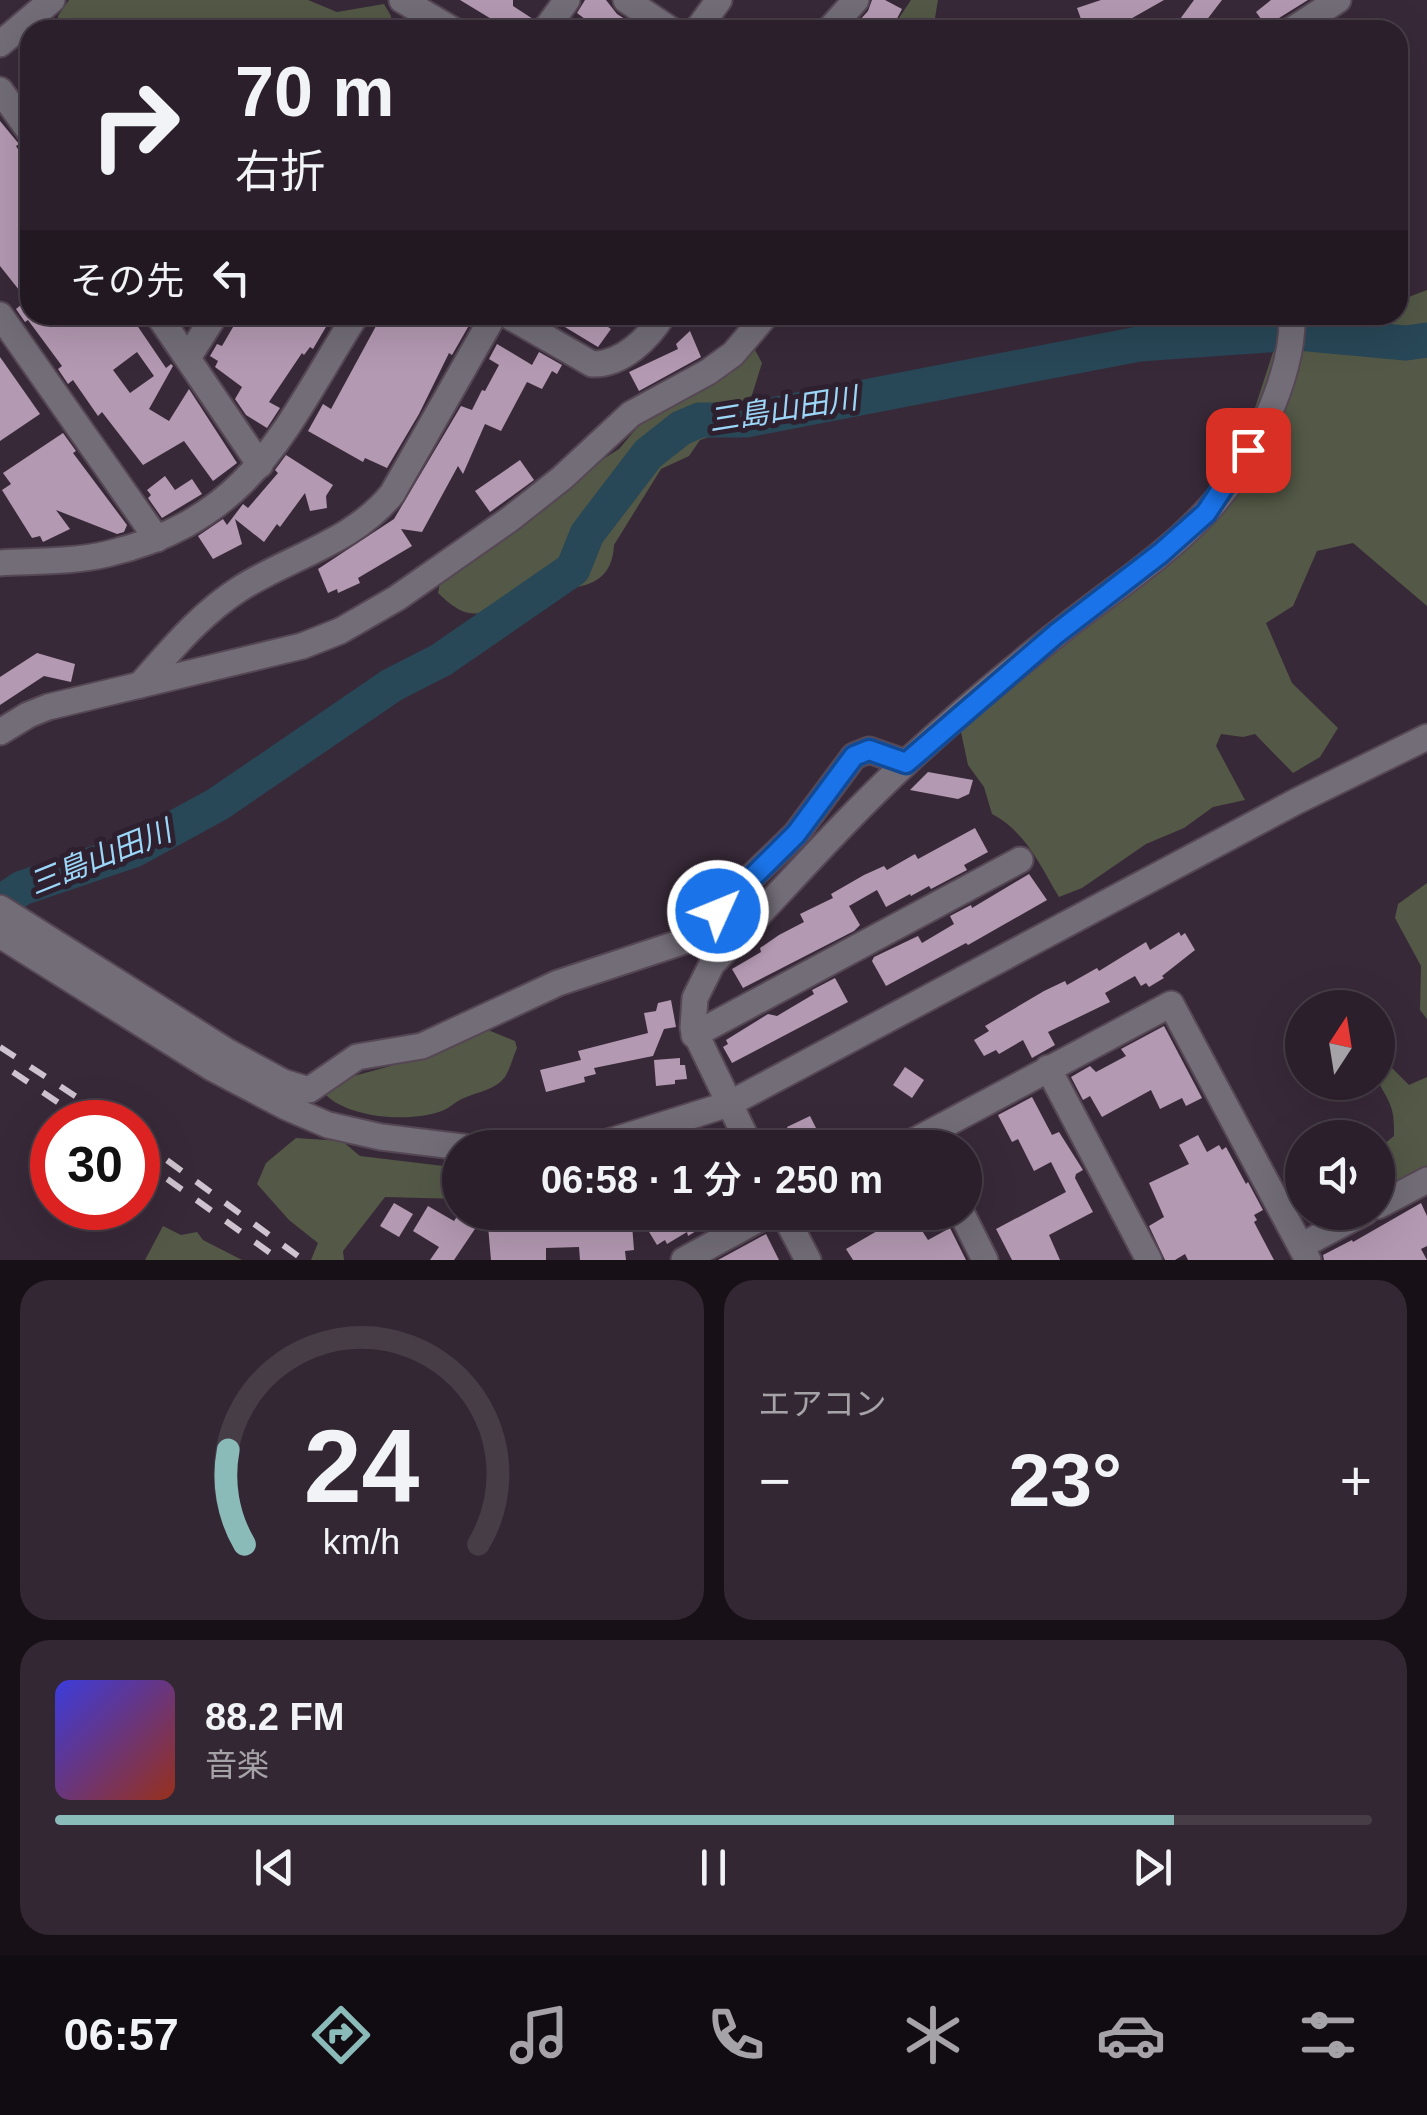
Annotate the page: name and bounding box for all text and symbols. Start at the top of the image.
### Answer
text: 70 m [235,53,395,131]
icon: right [70,60,200,190]
text: 右折 [235,146,325,197]
icon: left [204,250,259,305]
text: その先 [70,260,184,302]
water label: 三島山田川 [706,381,863,437]
pin [1206,408,1291,493]
icon: arrive [1221,423,1276,478]
water label: 三島山田川 [24,812,179,900]
position arrow [666,859,770,963]
north arrow [1285,990,1395,1100]
map controls [1285,990,1395,1230]
speed limit sign: 30 [30,1100,160,1230]
button: sound [1285,1120,1395,1230]
text: 06:58 · 1 分 · 250 m [541,1159,883,1201]
text: エアコン [759,1386,887,1422]
text: 24 [304,1408,420,1524]
text: 23° [1009,1438,1122,1522]
text: − [759,1450,791,1512]
text: + [1340,1450,1372,1512]
text: km/h [323,1522,400,1562]
text: 88.2 FM [205,1696,344,1738]
text: 音楽 [205,1747,269,1783]
icon: previous [247,1840,302,1895]
icon: pause [686,1840,741,1895]
icon: next [1125,1840,1180,1895]
icon: directions [306,2000,376,2070]
icon: music [504,2000,574,2070]
icon: phone [701,2000,771,2070]
icon: climate [898,2000,968,2070]
icon: car [1096,2000,1166,2070]
icon: filters [1293,2000,1363,2070]
text: 06:57 [64,2009,179,2060]

